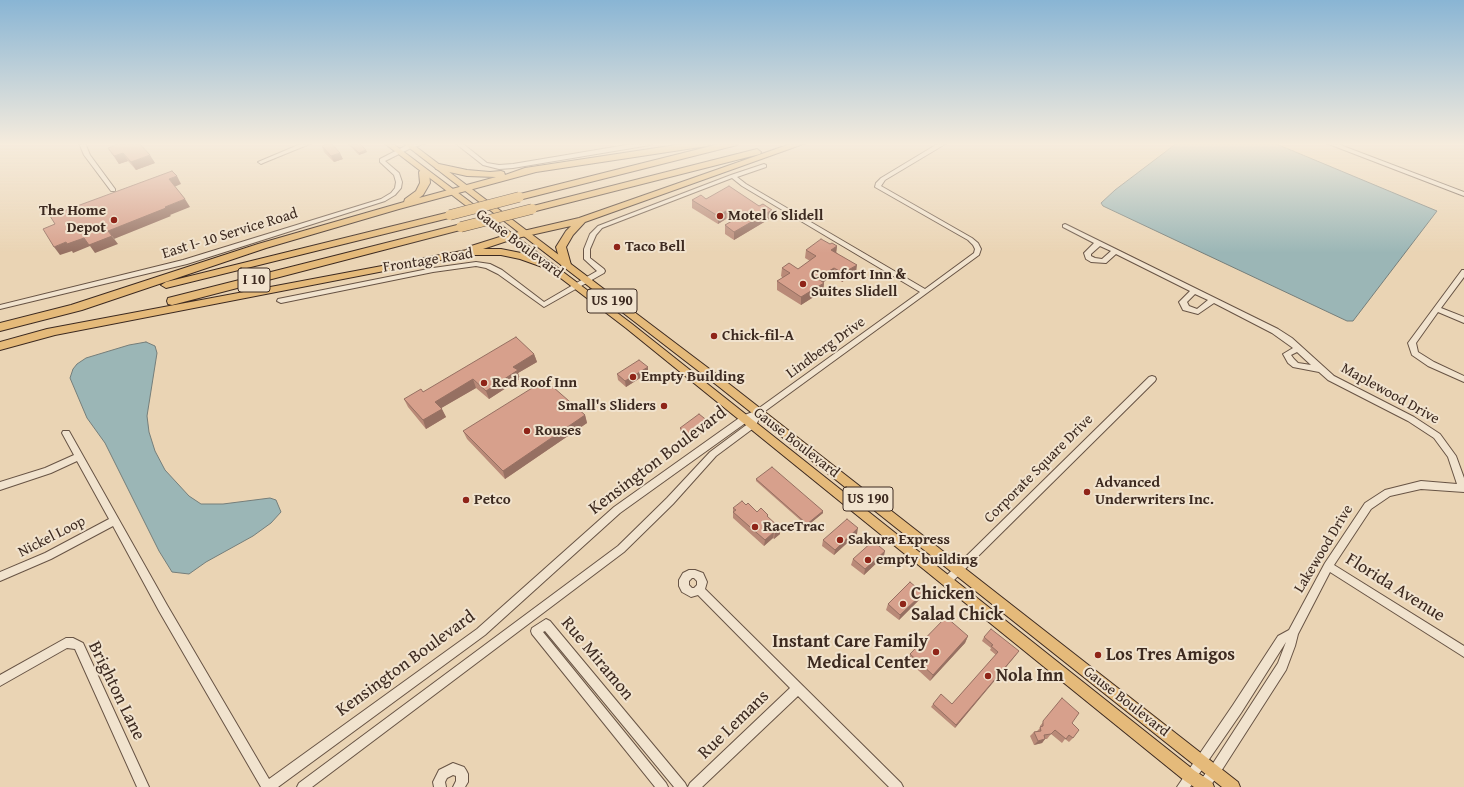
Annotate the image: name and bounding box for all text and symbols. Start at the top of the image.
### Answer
place label: The Home Depot [39,202,106,237]
street label: East I- 10 Service Road [160,205,300,263]
street label: Gause Boulevard [472,205,566,283]
place label: Motel 6 Slidell [728,207,823,225]
marker: Motel 6 Slidell [715,211,725,221]
marker: The Home Depot [109,215,119,225]
place label: Taco Bell [625,238,685,256]
marker: Taco Bell [612,242,622,252]
street label: Frontage Road [382,245,474,277]
place label: Comfort Inn & Suites Slidell [811,266,906,301]
road number: I 10 [238,268,270,292]
marker: Comfort Inn & Suites Slidell [798,279,808,289]
road number: US 190 [587,289,637,313]
street label: Lindberg Drive [783,313,869,383]
place label: Chick-fil-A [722,327,794,345]
marker: Chick-fil-A [709,331,719,341]
street label: Maplewood Drive [1338,360,1442,428]
place label: Empty Building [641,368,744,386]
marker: Empty Building [628,372,638,382]
place label: Red Roof Inn [492,374,577,392]
marker: Red Roof Inn [479,378,489,388]
place label: Small's Sliders [558,397,656,415]
marker: Small's Sliders [659,401,669,411]
street label: Kensington Boulevard [585,402,731,520]
street label: Gause Boulevard [749,404,843,482]
street label: Corporate Square Drive [981,411,1097,527]
place label: Rouses [535,422,581,440]
marker: Rouses [522,426,532,436]
place label: Advanced Underwriters Inc. [1095,474,1214,509]
road number: US 190 [843,487,893,511]
marker: Advanced Underwriters Inc. [1082,487,1092,497]
place label: Petco [474,491,511,509]
marker: Petco [461,495,471,505]
street label: Lakewood Drive [1291,502,1357,596]
street label: Nickel Loop [15,512,89,562]
place label: RaceTrac [763,518,824,536]
marker: RaceTrac [750,522,760,532]
place label: Sakura Express [848,531,950,549]
marker: Sakura Express [835,535,845,545]
street label: Florida Avenue [1341,549,1449,627]
place label: empty building [876,551,978,569]
marker: empty building [863,555,873,565]
place label: Chicken Salad Chick [911,583,1003,626]
marker: Chicken Salad Chick [898,599,908,609]
street label: Kensington Boulevard [332,606,480,722]
street label: Rue Miramon [556,613,638,705]
place label: Instant Care Family Medical Center [772,631,928,674]
street label: Brighton Lane [83,638,149,744]
place label: Los Tres Amigos [1106,644,1235,666]
marker: Instant Care Family Medical Center [931,647,941,657]
marker: Los Tres Amigos [1093,650,1103,660]
street label: Gause Boulevard [1079,663,1173,741]
place label: Nola Inn [996,665,1064,687]
marker: Nola Inn [983,671,993,681]
street label: Rue Lemans [694,686,774,764]

